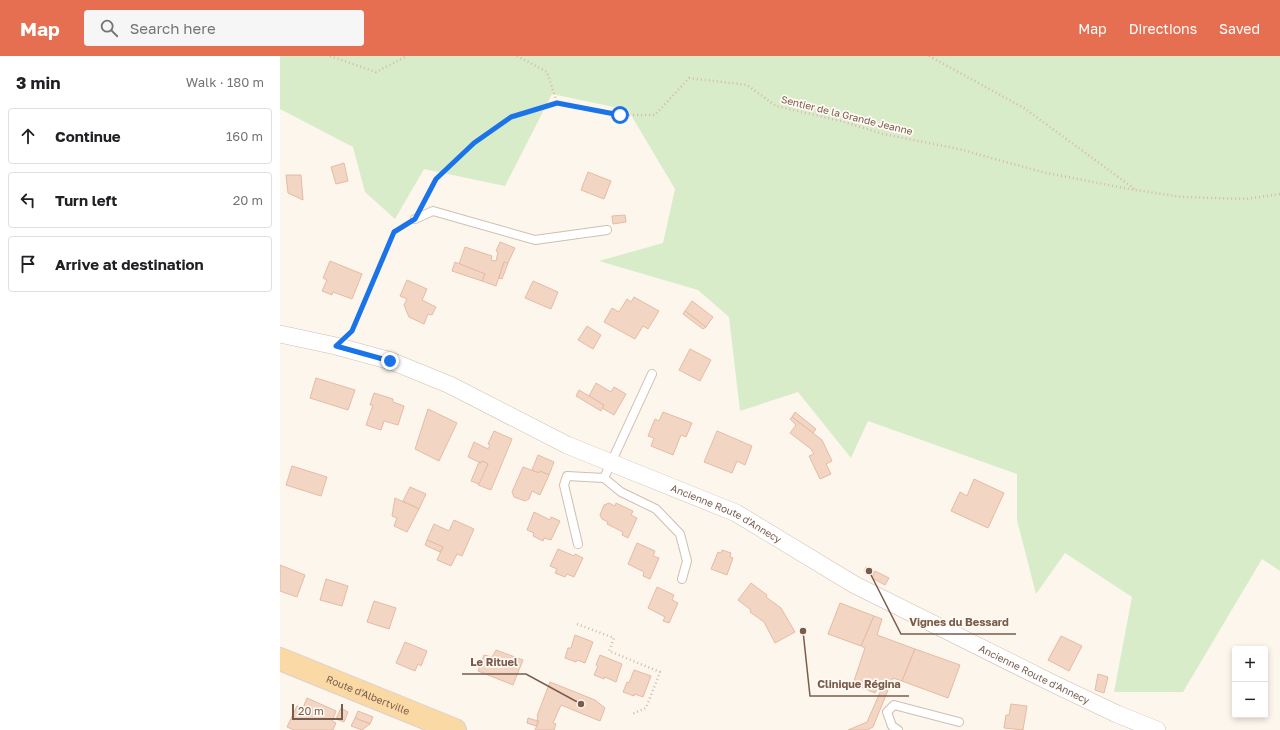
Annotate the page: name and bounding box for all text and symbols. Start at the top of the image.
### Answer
search box [84,10,364,46]
text: Map [20,17,60,40]
icon: search [98,17,120,39]
text: Search here [130,19,216,37]
text: Map [1078,20,1107,37]
text: Directions [1129,20,1197,37]
text: Saved [1219,20,1260,37]
text: 3 min [16,72,60,93]
text: Walk · 180 m [186,74,264,90]
street label: Sentier de la Grande Jeanne [780,93,914,137]
route start [611,106,629,124]
icon: ahead [17,125,39,147]
text: Continue [55,127,121,145]
text: 160 m [226,128,263,144]
icon: left [17,189,39,211]
text: Turn left [55,191,117,209]
text: 20 m [233,192,263,208]
icon: arrive [17,253,39,275]
text: Arrive at destination [55,255,204,273]
route end [381,352,399,370]
street label: Ancienne Route d'Annecy [669,481,784,545]
callout: Vignes du Bessard [901,611,1016,634]
text: Vignes du Bessard [909,615,1009,628]
street label: Ancienne Route d'Annecy [977,642,1092,706]
map controls [1232,646,1268,718]
button: + [1232,646,1268,682]
callout: Le Rituel [462,651,526,674]
text: Le Rituel [470,655,518,668]
street label: Route d'Albertville [325,672,412,717]
callout: Clinique Régina [810,673,909,696]
text: Clinique Régina [817,677,901,690]
button: − [1232,682,1268,718]
scale bar [292,702,343,721]
text: 20 m [298,704,324,717]

